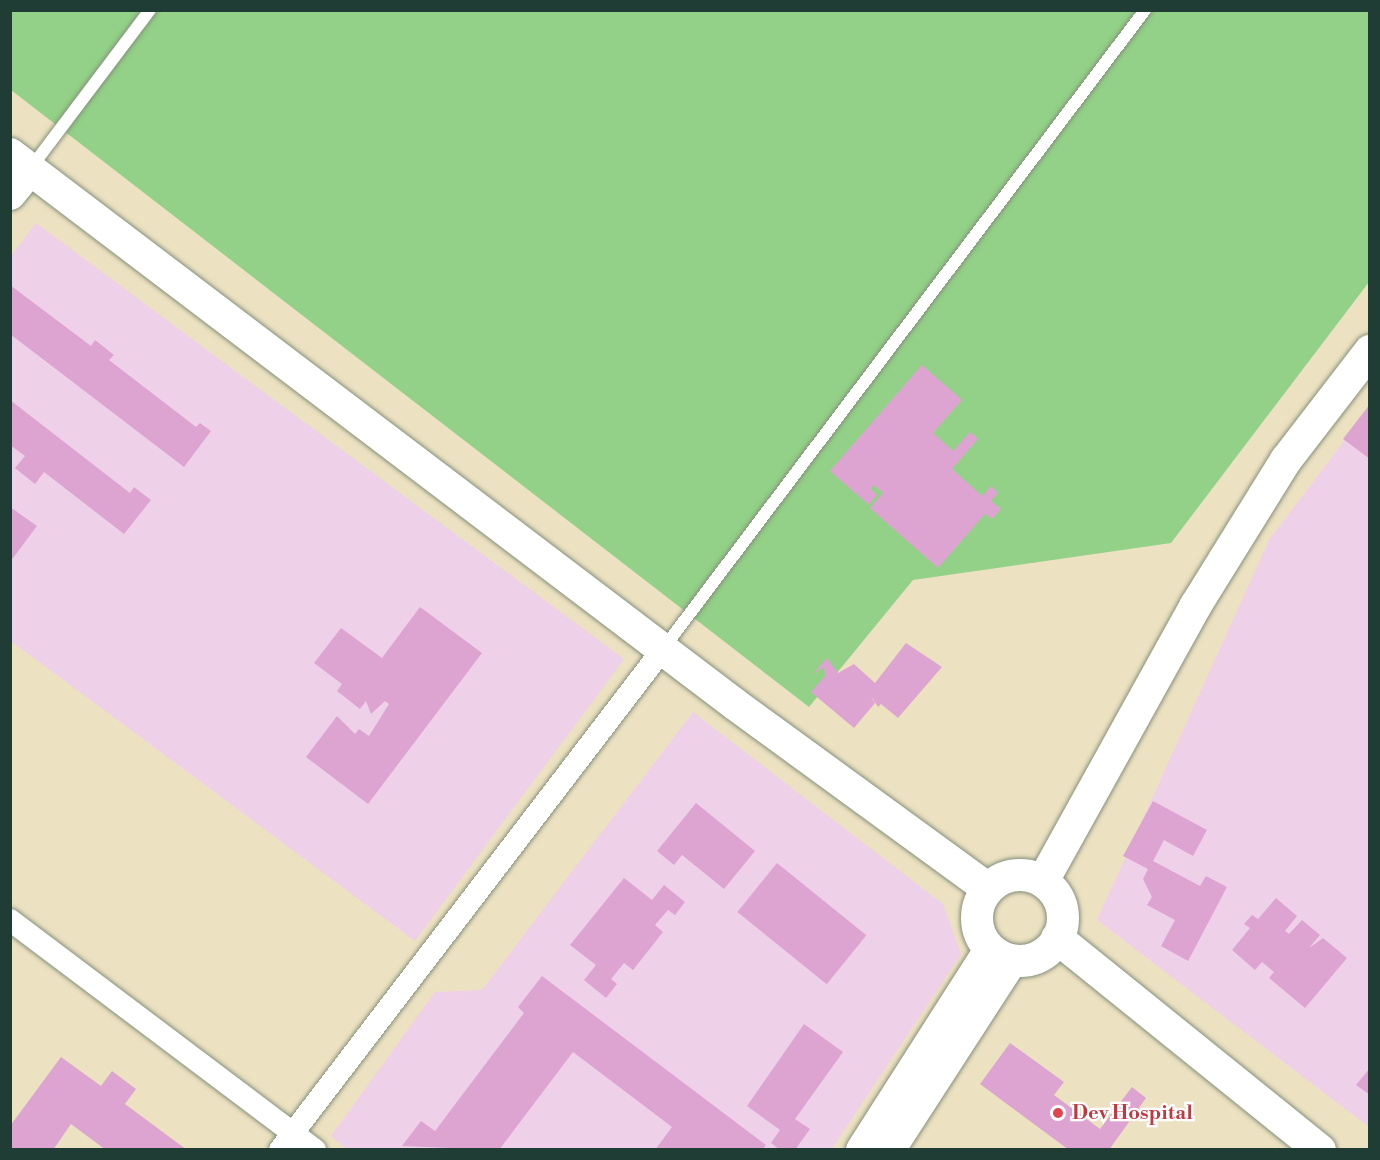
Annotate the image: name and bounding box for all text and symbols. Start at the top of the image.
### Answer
place label: Dev Hospital [1072,1101,1193,1125]
marker: Dev Hospital [1049,1104,1067,1122]

